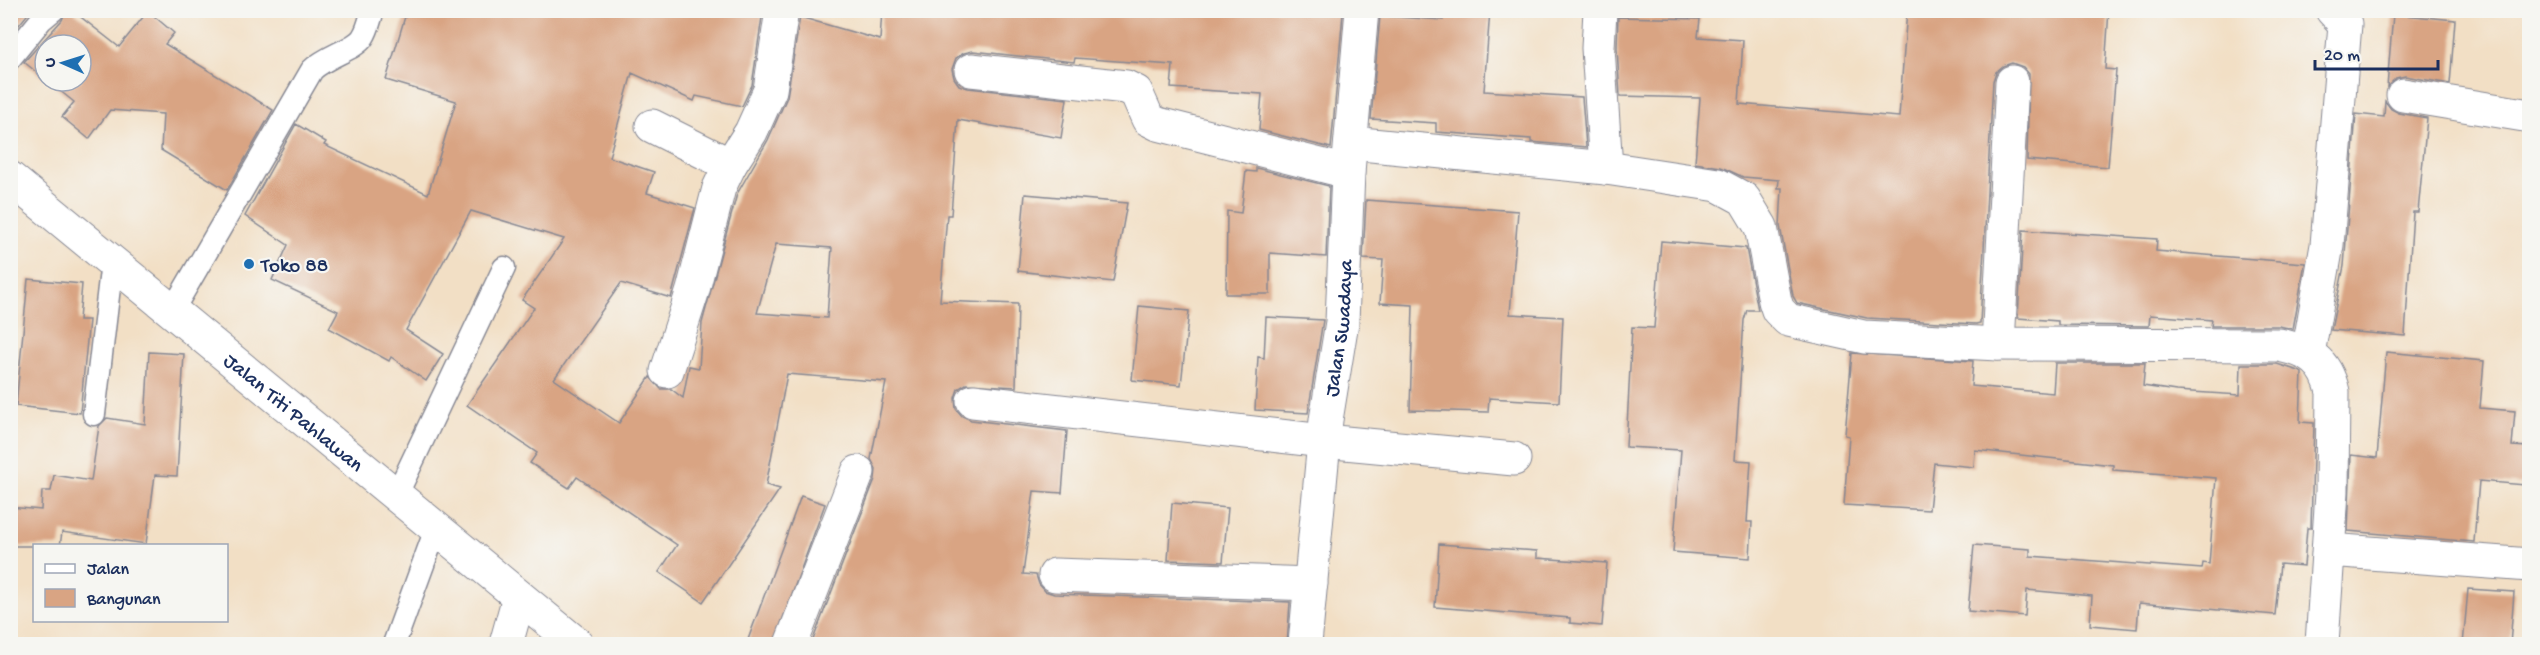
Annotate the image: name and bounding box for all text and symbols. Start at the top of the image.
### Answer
north arrow [33,33,93,93]
scale bar [2315,33,2438,71]
text: 20 m [2324,46,2360,67]
text: U [42,57,61,68]
place label: Toko 88 [260,255,328,280]
marker: Toko 88 [242,257,256,271]
street label: Jalan Swadaya [1321,258,1361,399]
street label: Jalan Titi Pahlawan [217,350,367,479]
legend [33,544,228,622]
text: Jalan [87,560,129,581]
text: Bangunan [86,590,161,611]

